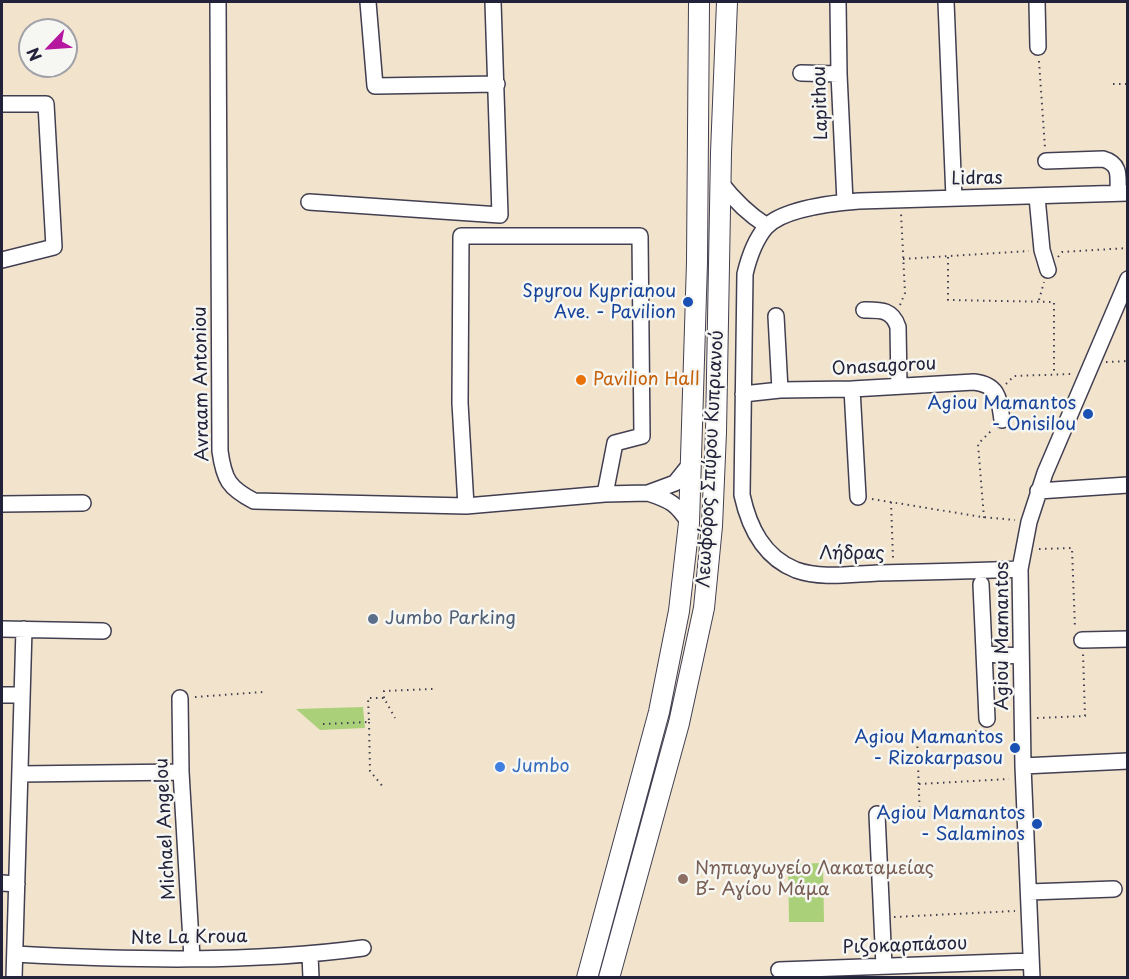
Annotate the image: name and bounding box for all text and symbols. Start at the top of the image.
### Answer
north arrow [18,18,78,78]
text: N [20,44,47,66]
street label: Lapithou [809,66,833,140]
street label: Lidras [951,168,1003,190]
place label: Spyrou Kyprianou Ave. - Pavilion [522,281,676,324]
marker: Spyrou Kyprianou Ave. - Pavilion [681,295,695,309]
street label: Avraam Antoniou [190,306,214,462]
street label: Λεωφόρος Σπύρου Κυπριανού [693,330,729,588]
street label: Onasagorou [831,353,937,381]
place label: Pavilion Hall [593,369,700,391]
marker: Pavilion Hall [574,373,588,387]
place label: Agiou Mamantos - Onisilou [928,393,1076,436]
marker: Agiou Mamantos - Onisilou [1081,407,1095,421]
street label: Λήδρας [819,543,885,565]
street label: Agiou Mamantos [992,562,1014,710]
place label: Jumbo Parking [385,608,516,630]
marker: Jumbo Parking [366,612,380,626]
place label: Agiou Mamantos - Rizokarpasou [855,727,1003,770]
marker: Agiou Mamantos - Rizokarpasou [1008,741,1022,755]
place label: Jumbo [512,756,570,778]
street label: Michael Angelou [151,757,181,901]
marker: Jumbo [493,760,507,774]
place label: Agiou Mamantos - Salaminos [877,803,1025,846]
marker: Agiou Mamantos - Salaminos [1030,817,1044,831]
place label: Νηπιαγωγείο Λακαταμείας Β΄- Αγίου Μάμα [695,858,934,900]
marker: Νηπιαγωγείο Λακαταμείας Β΄- Αγίου Μάμα [676,872,690,886]
street label: Nte La Kroua [131,926,247,950]
street label: Ριζοκαρπάσου [842,933,968,959]

